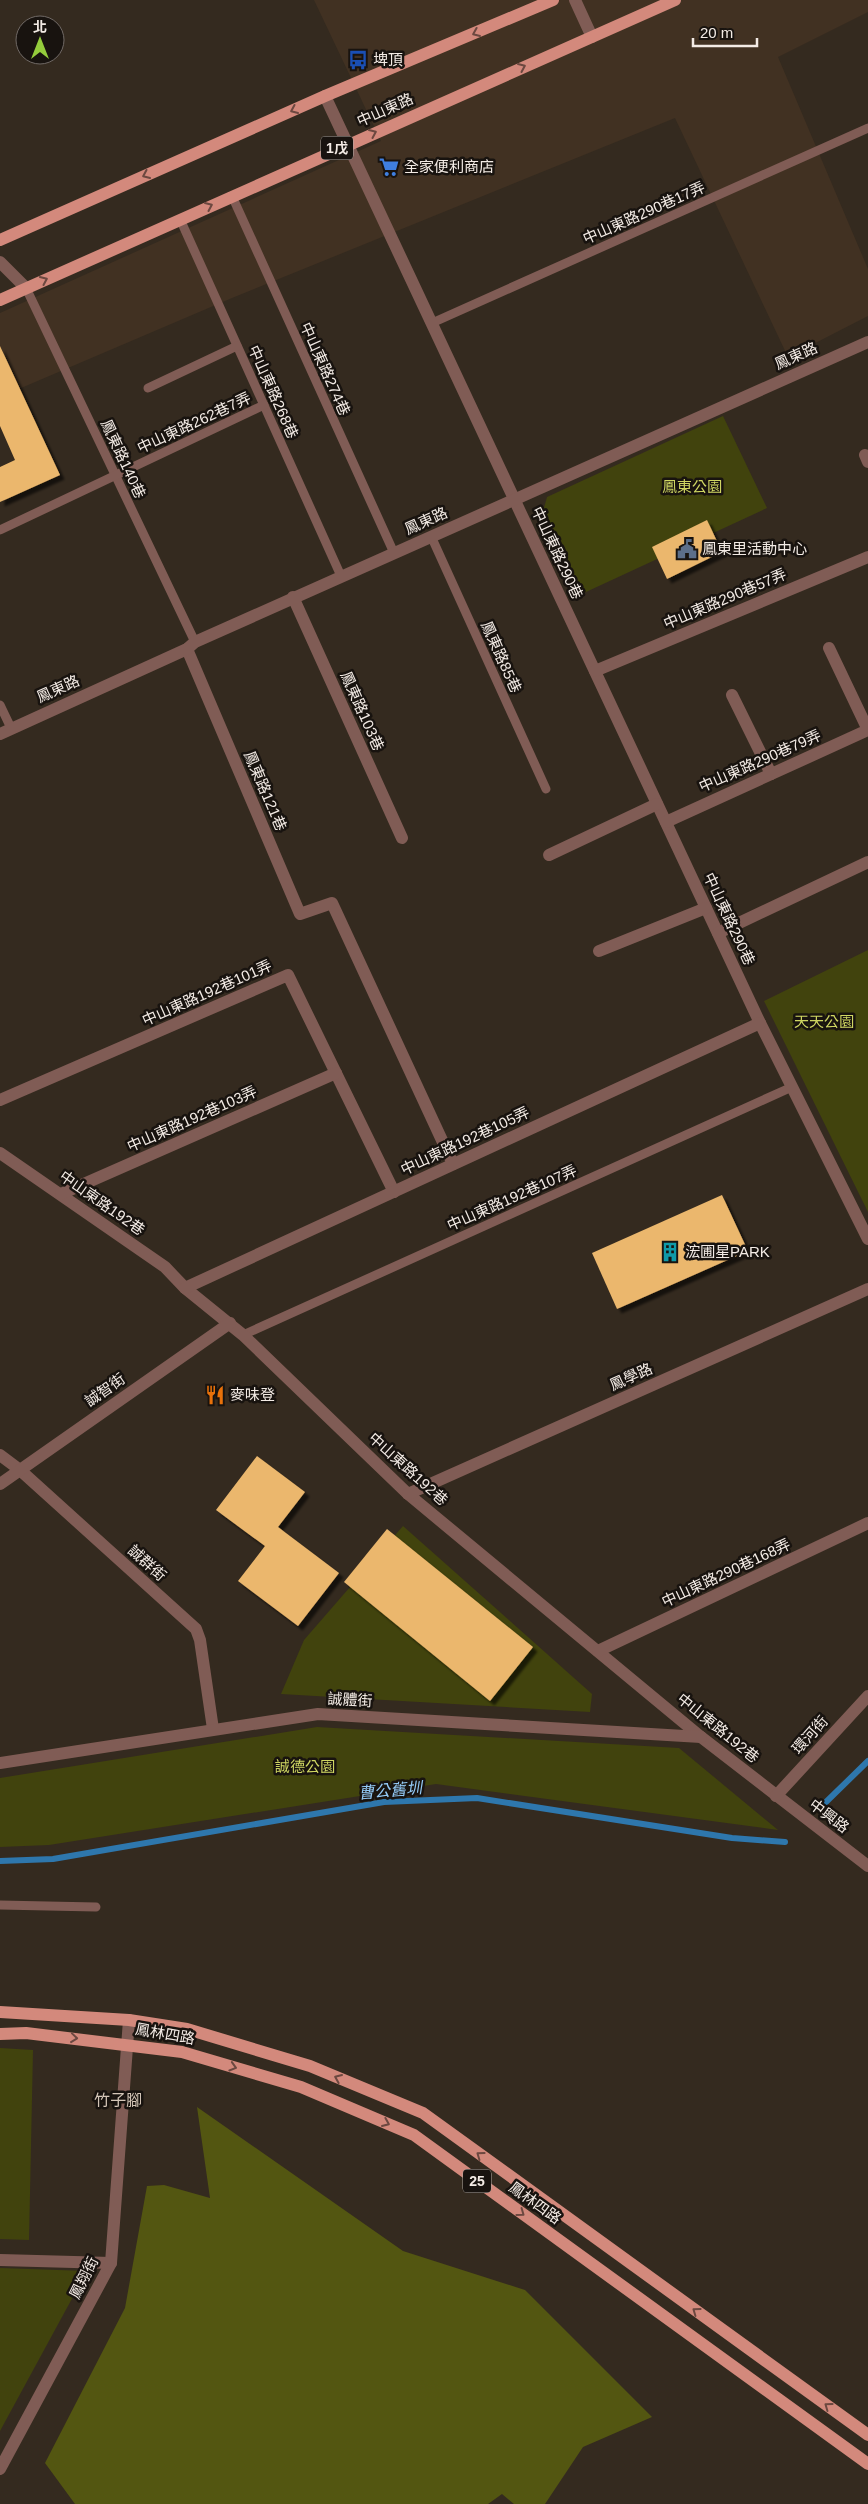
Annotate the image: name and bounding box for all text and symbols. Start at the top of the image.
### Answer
north arrow [15,15,65,65]
scale bar [693,15,757,47]
text: 北 [33,19,47,35]
text: 20 m [700,24,733,41]
one-way arrow [472,26,481,37]
bus stop icon: 埤頂 [347,49,369,71]
place label: 埤頂 [373,51,403,68]
one-way arrow [517,63,526,74]
street label: 中山東路 [354,90,416,130]
one-way arrow [290,103,299,114]
one-way arrow [368,128,377,139]
road number: 1戊 [321,136,353,160]
supermarket icon: 全家便利商店 [378,156,400,178]
place label: 全家便利商店 [404,158,494,175]
one-way arrow [142,169,151,180]
street label: 中山東路290巷17弄 [580,178,707,247]
one-way arrow [204,202,213,212]
one-way arrow [39,275,48,286]
street label: 中山東路274巷 [297,320,354,418]
street label: 鳳東路 [772,339,820,372]
street label: 中山東路268巷 [245,343,302,441]
street label: 中山東路262巷7弄 [134,389,253,456]
street label: 鳳東路140巷 [98,417,149,501]
park label: 鳳東公園 [662,478,722,495]
street label: 鳳東路 [402,504,450,537]
street label: 中山東路290巷 [529,504,586,602]
public building icon: 鳳東里活動中心 [676,538,698,560]
place label: 鳳東里活動中心 [702,540,807,557]
street label: 中山東路290巷57弄 [661,565,789,632]
street label: 鳳東路85巷 [478,618,525,695]
street label: 鳳東路103巷 [337,668,388,753]
street label: 鳳東路 [34,672,82,705]
street label: 中山東路290巷79弄 [696,726,823,795]
street label: 鳳東路121巷 [241,748,290,833]
street label: 中山東路290巷 [701,870,758,968]
street label: 中山東路192巷101弄 [139,956,274,1029]
park label: 天天公園 [794,1013,854,1030]
street label: 中山東路192巷103弄 [124,1082,259,1155]
street label: 中山東路192巷105弄 [398,1103,532,1178]
street label: 中山東路192巷107弄 [444,1161,579,1234]
street label: 中山東路192巷 [56,1167,148,1238]
building icon: 浤圃星PARK [659,1241,681,1263]
place label: 浤圃星PARK [685,1243,770,1260]
street label: 鳳學路 [607,1360,655,1393]
street label: 誠智街 [81,1370,128,1409]
restaurant icon: 麥味登 [204,1384,226,1406]
place label: 麥味登 [230,1386,275,1403]
street label: 中山東路192巷 [365,1429,451,1508]
street label: 中山東路290巷168弄 [659,1535,793,1610]
street label: 誠群街 [125,1541,170,1584]
street label: 誠體街 [327,1690,373,1709]
street label: 中山東路192巷 [674,1690,763,1766]
street label: 環河街 [788,1712,831,1757]
park label: 誠德公園 [275,1758,335,1775]
water label: 曹公舊圳 [357,1779,425,1802]
street label: 中興路 [806,1795,852,1836]
street label: 鳳林四路 [134,2020,196,2047]
one-way arrow [70,2032,78,2043]
one-way arrow [229,2062,237,2072]
one-way arrow [334,2073,343,2084]
district label: 竹子腳 [94,2092,142,2109]
one-way arrow [381,2117,390,2128]
one-way arrow [476,2152,486,2161]
road number: 25 [463,2170,491,2192]
street label: 鳳林四路 [506,2178,565,2227]
one-way arrow [515,2207,524,2216]
street label: 鳳翔街 [66,2254,101,2302]
one-way arrow [693,2308,702,2318]
one-way arrow [825,2403,834,2412]

